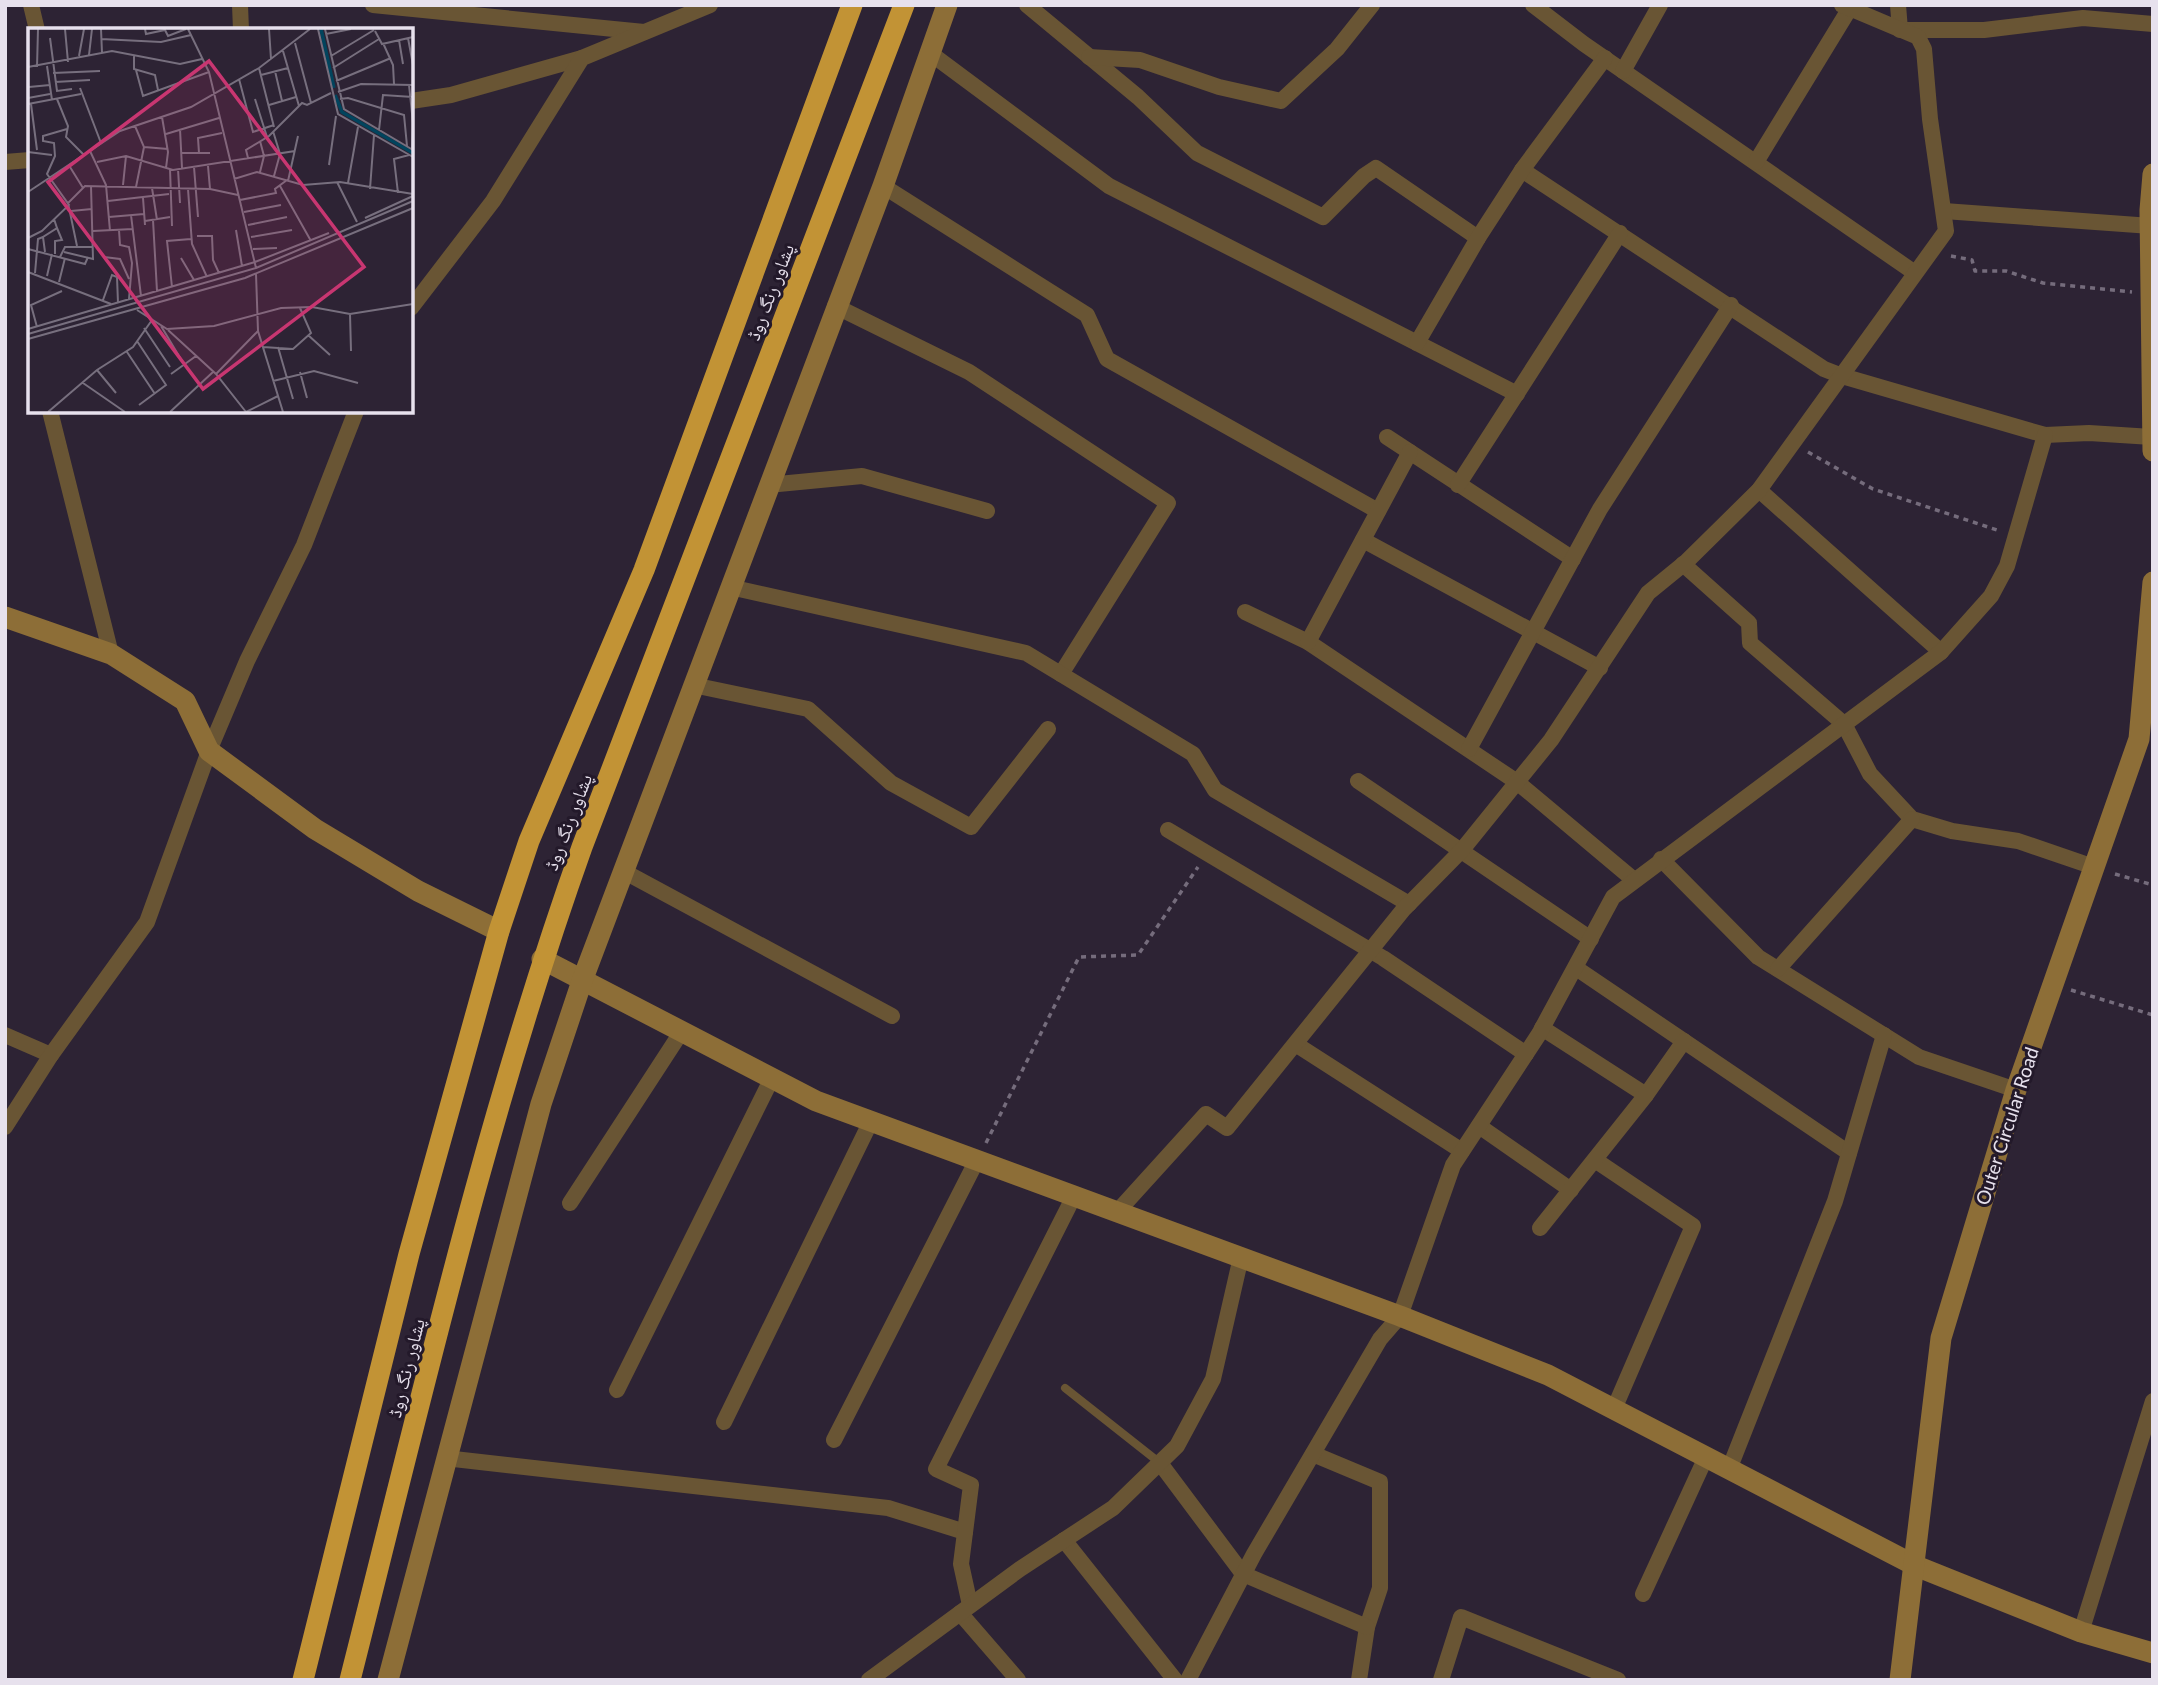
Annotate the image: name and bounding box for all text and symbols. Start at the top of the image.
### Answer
inset map [28,28,413,413]
street label: پشاور رنگ روڈ [741,240,799,344]
street label: پشاور رنگ روڈ [539,770,597,874]
street label: Outer Circular Road [1970,1044,2043,1208]
street label: پشاور رنگ روڈ [382,1316,430,1420]

